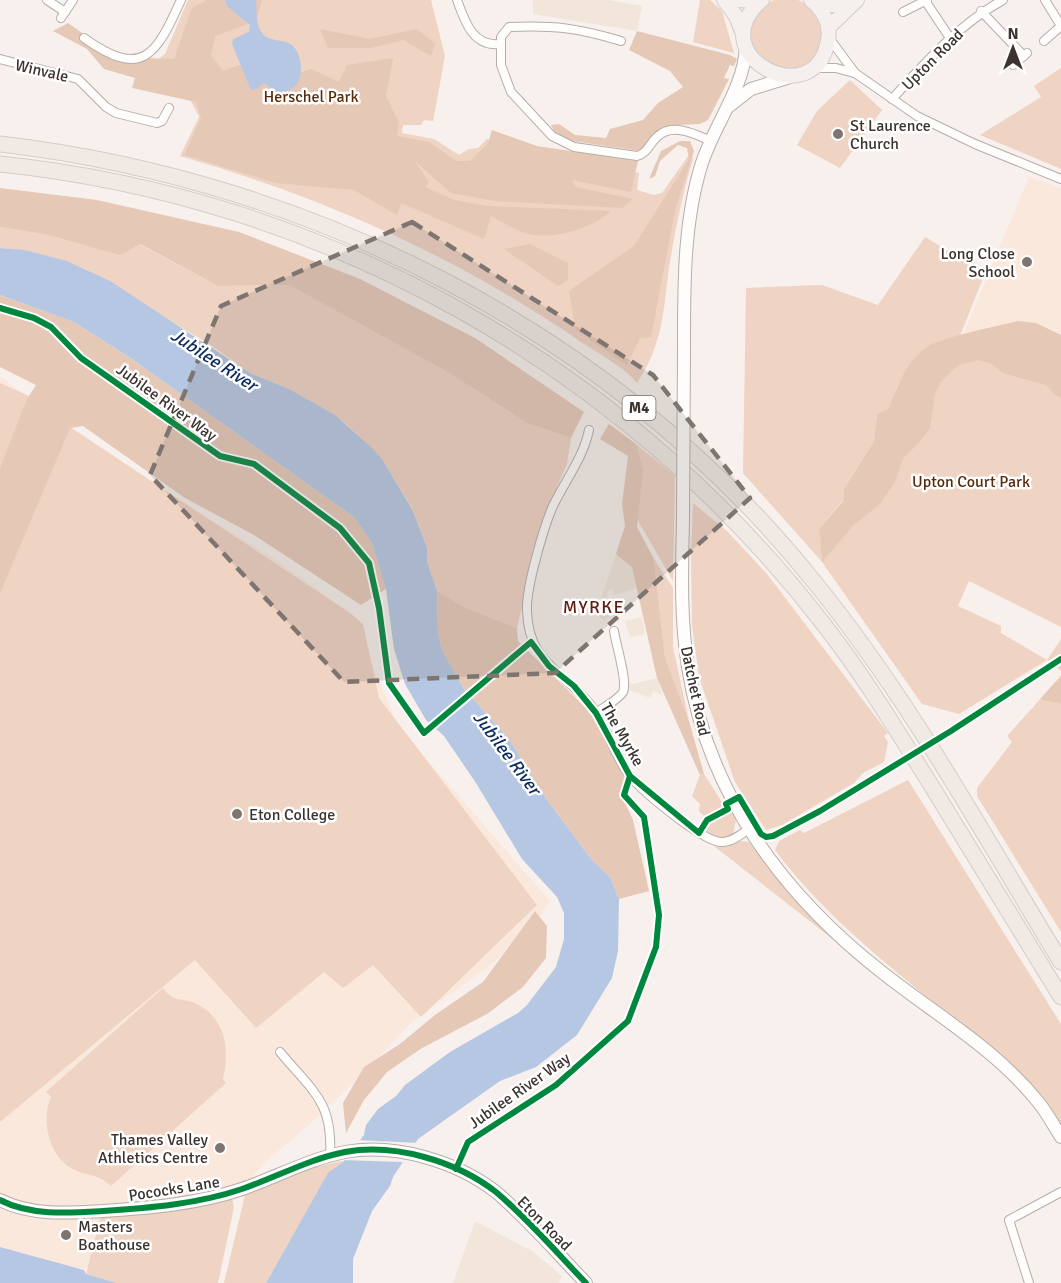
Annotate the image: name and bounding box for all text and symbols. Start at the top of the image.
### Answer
north arrow [983,18,1043,78]
text: N [1007,24,1019,44]
street label: Upton Road [898,25,968,95]
street label: Winvale [13,55,71,87]
park label: Herschel Park [264,87,358,107]
place label: St Laurence Church [850,116,931,154]
marker: St Laurence Church [831,127,845,141]
place label: Long Close School [941,244,1015,282]
marker: Long Close School [1020,255,1034,269]
water label: Jubilee River [167,324,263,397]
street label: Jubilee River Way [112,360,221,446]
road number: M4 [622,396,656,420]
park label: Upton Court Park [912,472,1030,492]
district label: MYRKE [563,596,625,618]
street label: Datchet Road [676,645,714,738]
street label: The Myrke [596,699,648,770]
water label: Jubilee River [469,707,547,801]
place label: Eton College [249,805,335,825]
marker: Eton College [230,807,244,821]
street label: Jubilee River Way [465,1048,575,1133]
place label: Thames Valley Athletics Centre [98,1130,209,1168]
marker: Thames Valley Athletics Centre [213,1141,227,1155]
street label: Pococks Lane [127,1172,221,1206]
street label: Eton Road [513,1192,576,1255]
place label: Masters Boathouse [78,1217,150,1255]
marker: Masters Boathouse [59,1228,73,1242]

